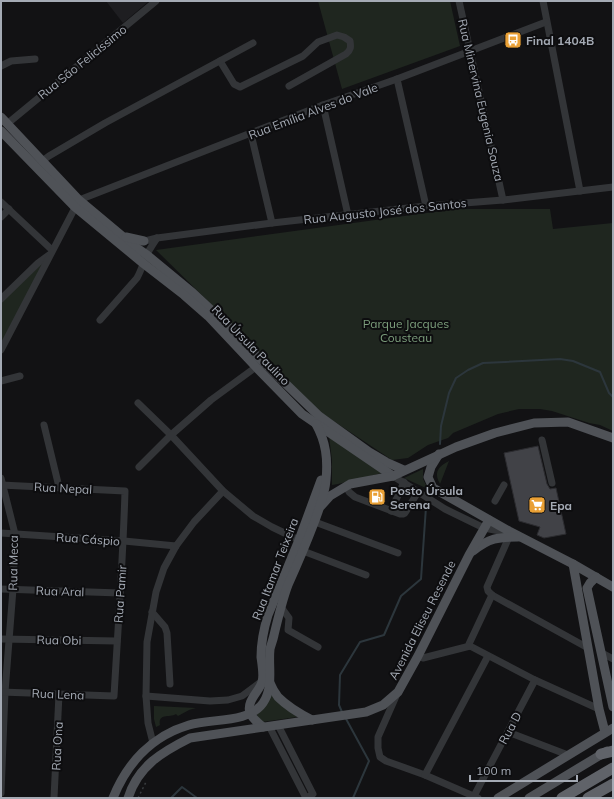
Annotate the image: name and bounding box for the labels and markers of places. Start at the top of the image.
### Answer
bus stop icon: Final 1404B [503,30,523,50]
place label: Final 1404B [526,33,594,48]
place label: Posto Úrsula Serena [390,483,463,512]
fuel station icon: Posto Úrsula Serena [367,487,387,507]
supermarket icon: Epa [527,495,547,515]
place label: Epa [550,498,572,513]

